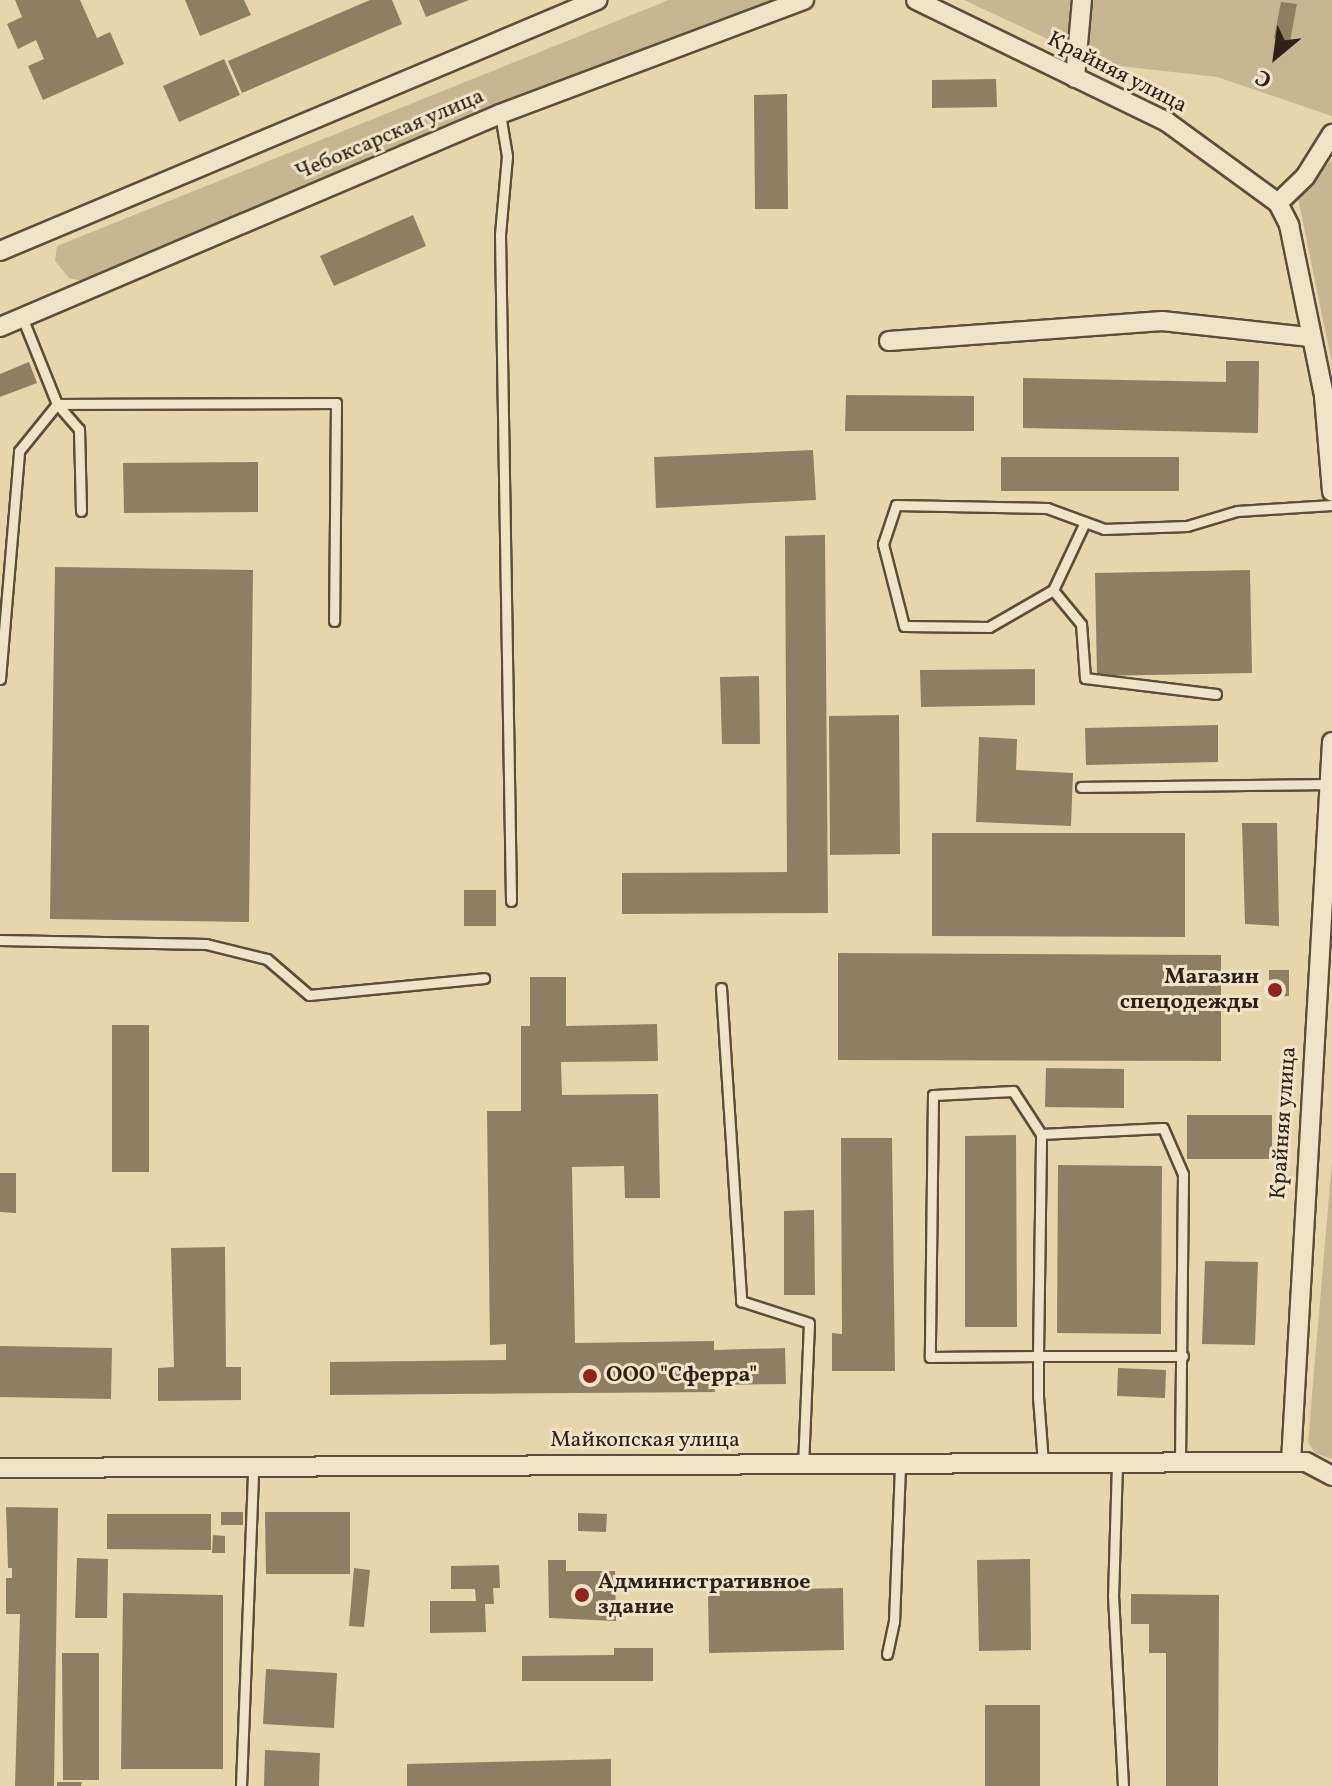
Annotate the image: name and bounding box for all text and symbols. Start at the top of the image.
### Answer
north arrow [1236,16,1316,96]
street label: Крайняя улица [1042,26,1192,120]
text: С [1250,60,1278,94]
street label: Чебоксарская улица [291,83,489,187]
place label: Магазин спецодежды [1120,964,1259,1016]
marker: Магазин спецодежды [1266,981,1284,999]
street label: Крайняя улица [1265,1045,1303,1201]
place label: ООО "Сферра" [606,1363,757,1389]
marker: ООО "Сферра" [581,1367,599,1385]
street label: Майкопская улица [550,1428,740,1454]
place label: Административное здание [598,1569,811,1620]
marker: Административное здание [573,1586,591,1604]

